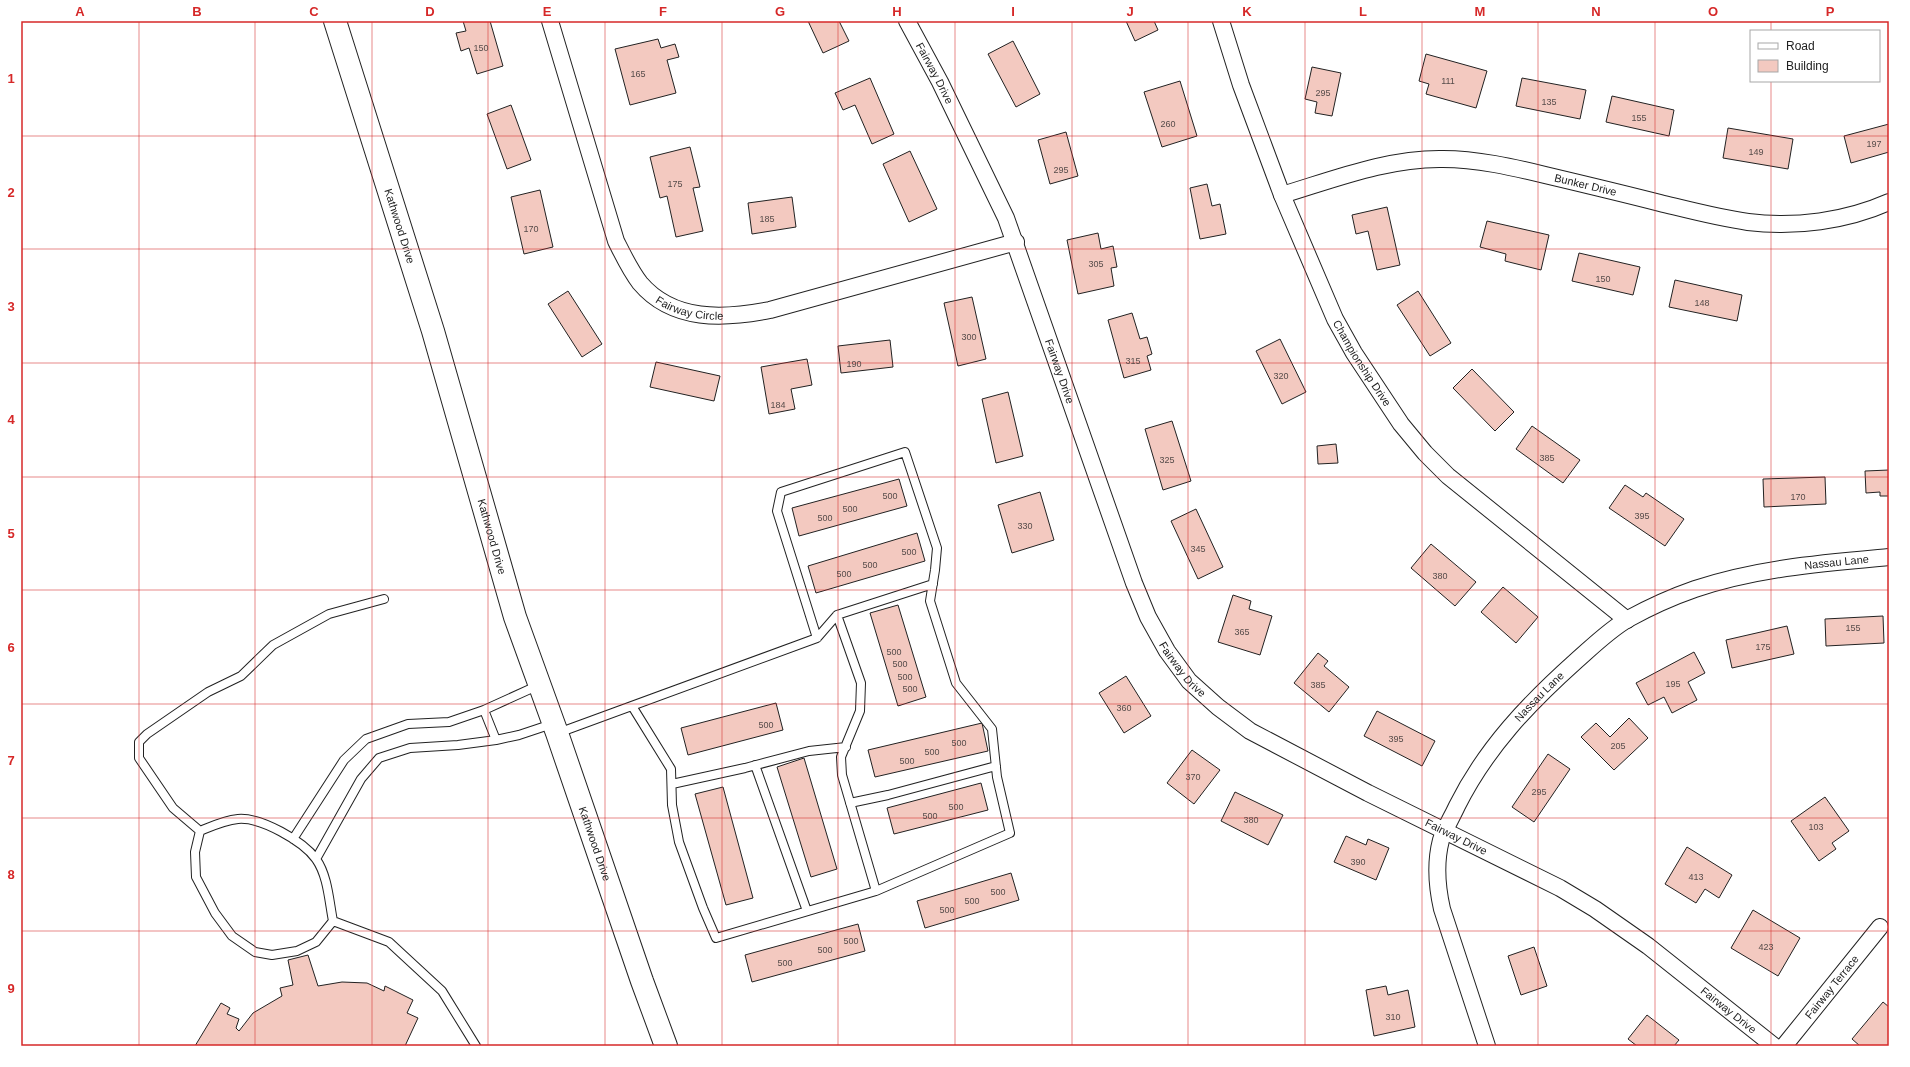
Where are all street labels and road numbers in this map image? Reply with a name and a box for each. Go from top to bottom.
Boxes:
street label: Fairway Drive [914,40,956,106]
street label: Bunker Drive [1553,171,1618,198]
street label: Kathwood Drive [382,187,417,265]
street label: Fairway Circle [654,293,723,322]
street label: Championship Drive [1331,318,1393,408]
street label: Fairway Drive [1043,338,1077,405]
street label: Kathwood Drive [475,498,508,576]
street label: Nassau Lane [1804,553,1869,572]
street label: Fairway Drive [1157,640,1208,699]
street label: Nassau Lane [1512,669,1566,724]
street label: Kathwood Drive [577,805,613,882]
street label: Fairway Drive [1423,816,1489,857]
street label: Fairway Terrace [1803,953,1861,1021]
street label: Fairway Drive [1698,984,1759,1036]

